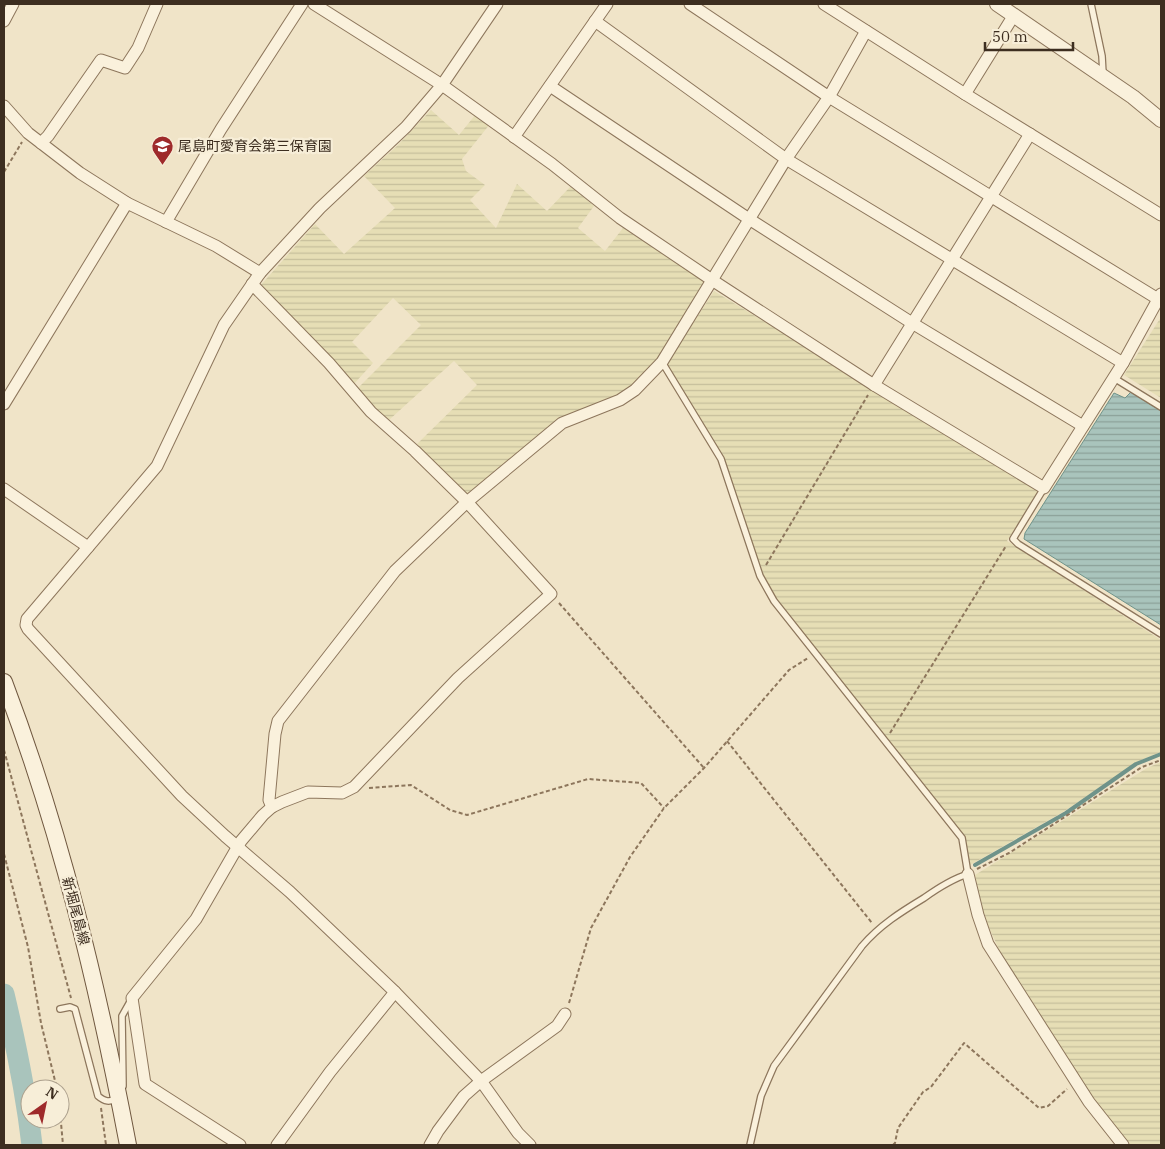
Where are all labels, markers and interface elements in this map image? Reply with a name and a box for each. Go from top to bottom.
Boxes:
scale bar [985,20,1072,52]
text: 50 m [992,27,1028,46]
school or university icon: 尾島町愛育会第三保育園 [150,134,174,165]
place label: 尾島町愛育会第三保育園 [178,137,332,155]
street label: 新堀尾島線 [58,875,94,947]
north arrow [20,1079,70,1129]
text: N [43,1083,62,1104]

